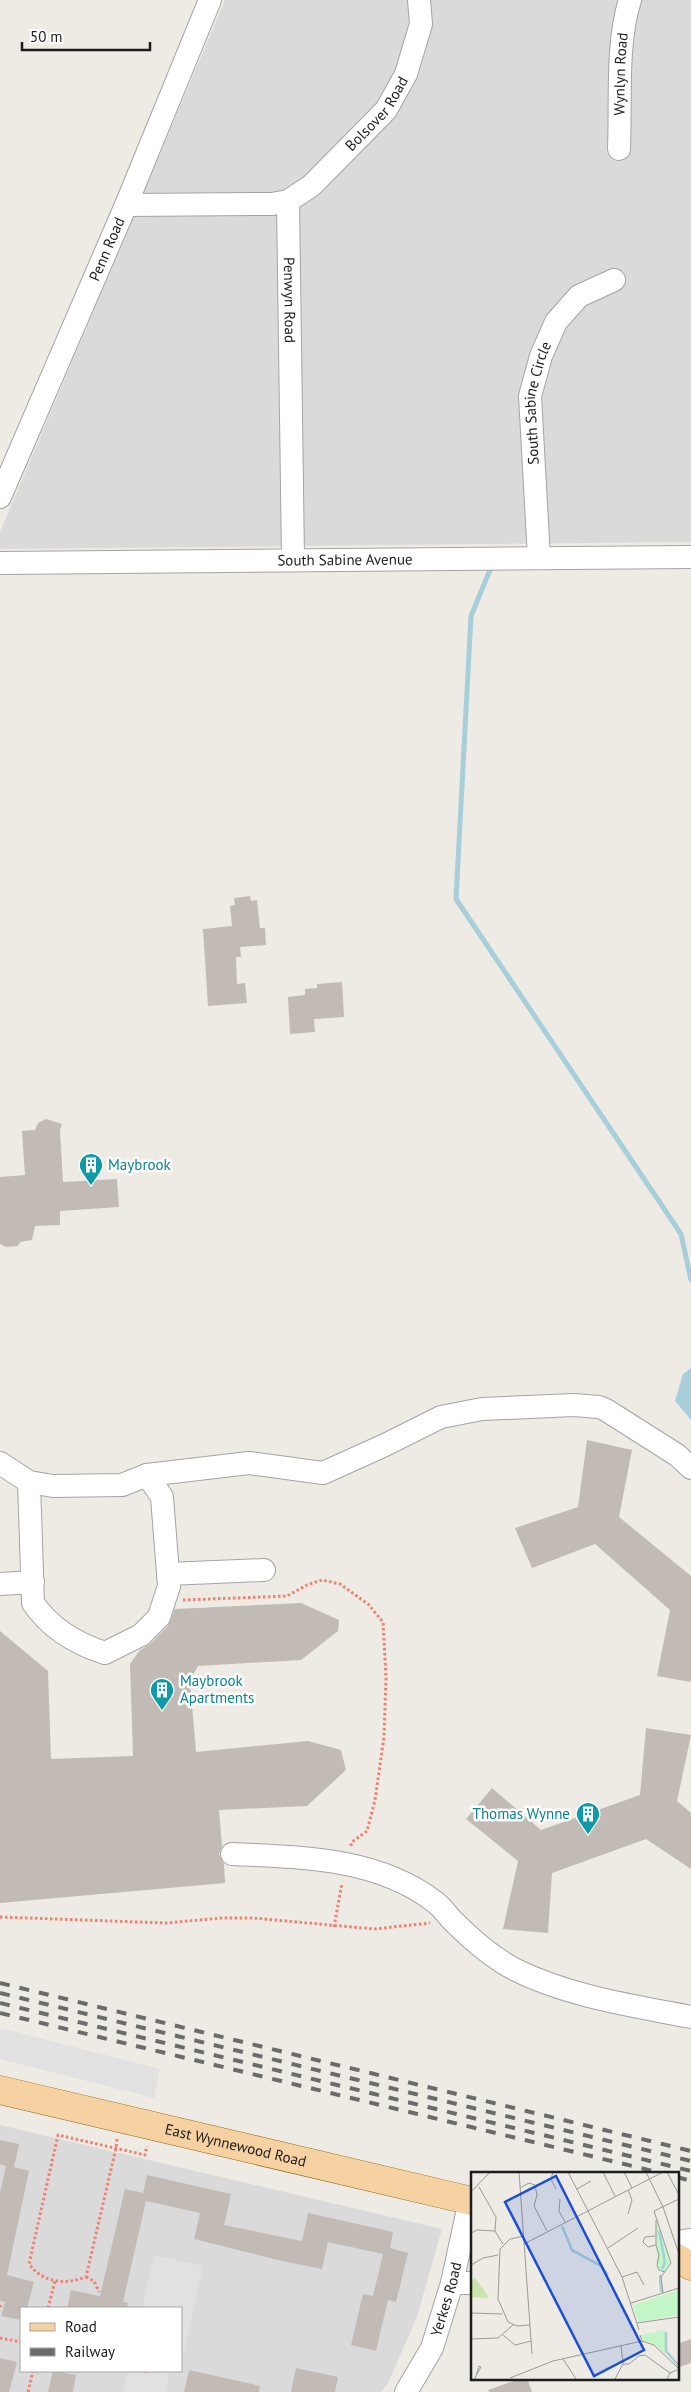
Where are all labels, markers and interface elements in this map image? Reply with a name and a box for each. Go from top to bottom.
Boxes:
scale bar [22,20,150,52]
text: 50 m [30,27,63,46]
street label: Wynlyn Road [610,32,632,115]
street label: Bolsover Road [341,73,412,155]
street label: Penn Road [84,214,129,284]
street label: Penwyn Road [280,257,300,343]
street label: South Sabine Circle [520,338,555,465]
street label: South Sabine Avenue [277,549,413,570]
building icon: Maybrook [78,1152,104,1186]
place label: Maybrook [108,1155,172,1174]
place label: Maybrook Apartments [180,1671,254,1707]
building icon: Maybrook Apartments [149,1677,175,1711]
building icon: Thomas Wynne [575,1801,601,1835]
place label: Thomas Wynne [473,1804,570,1823]
street label: East Wynnewood Road [163,2119,308,2171]
inset map [471,2172,678,2380]
street label: Yerkes Road [426,2260,465,2339]
legend [20,2307,182,2372]
text: Road [65,2317,97,2336]
text: Railway [65,2342,115,2361]

